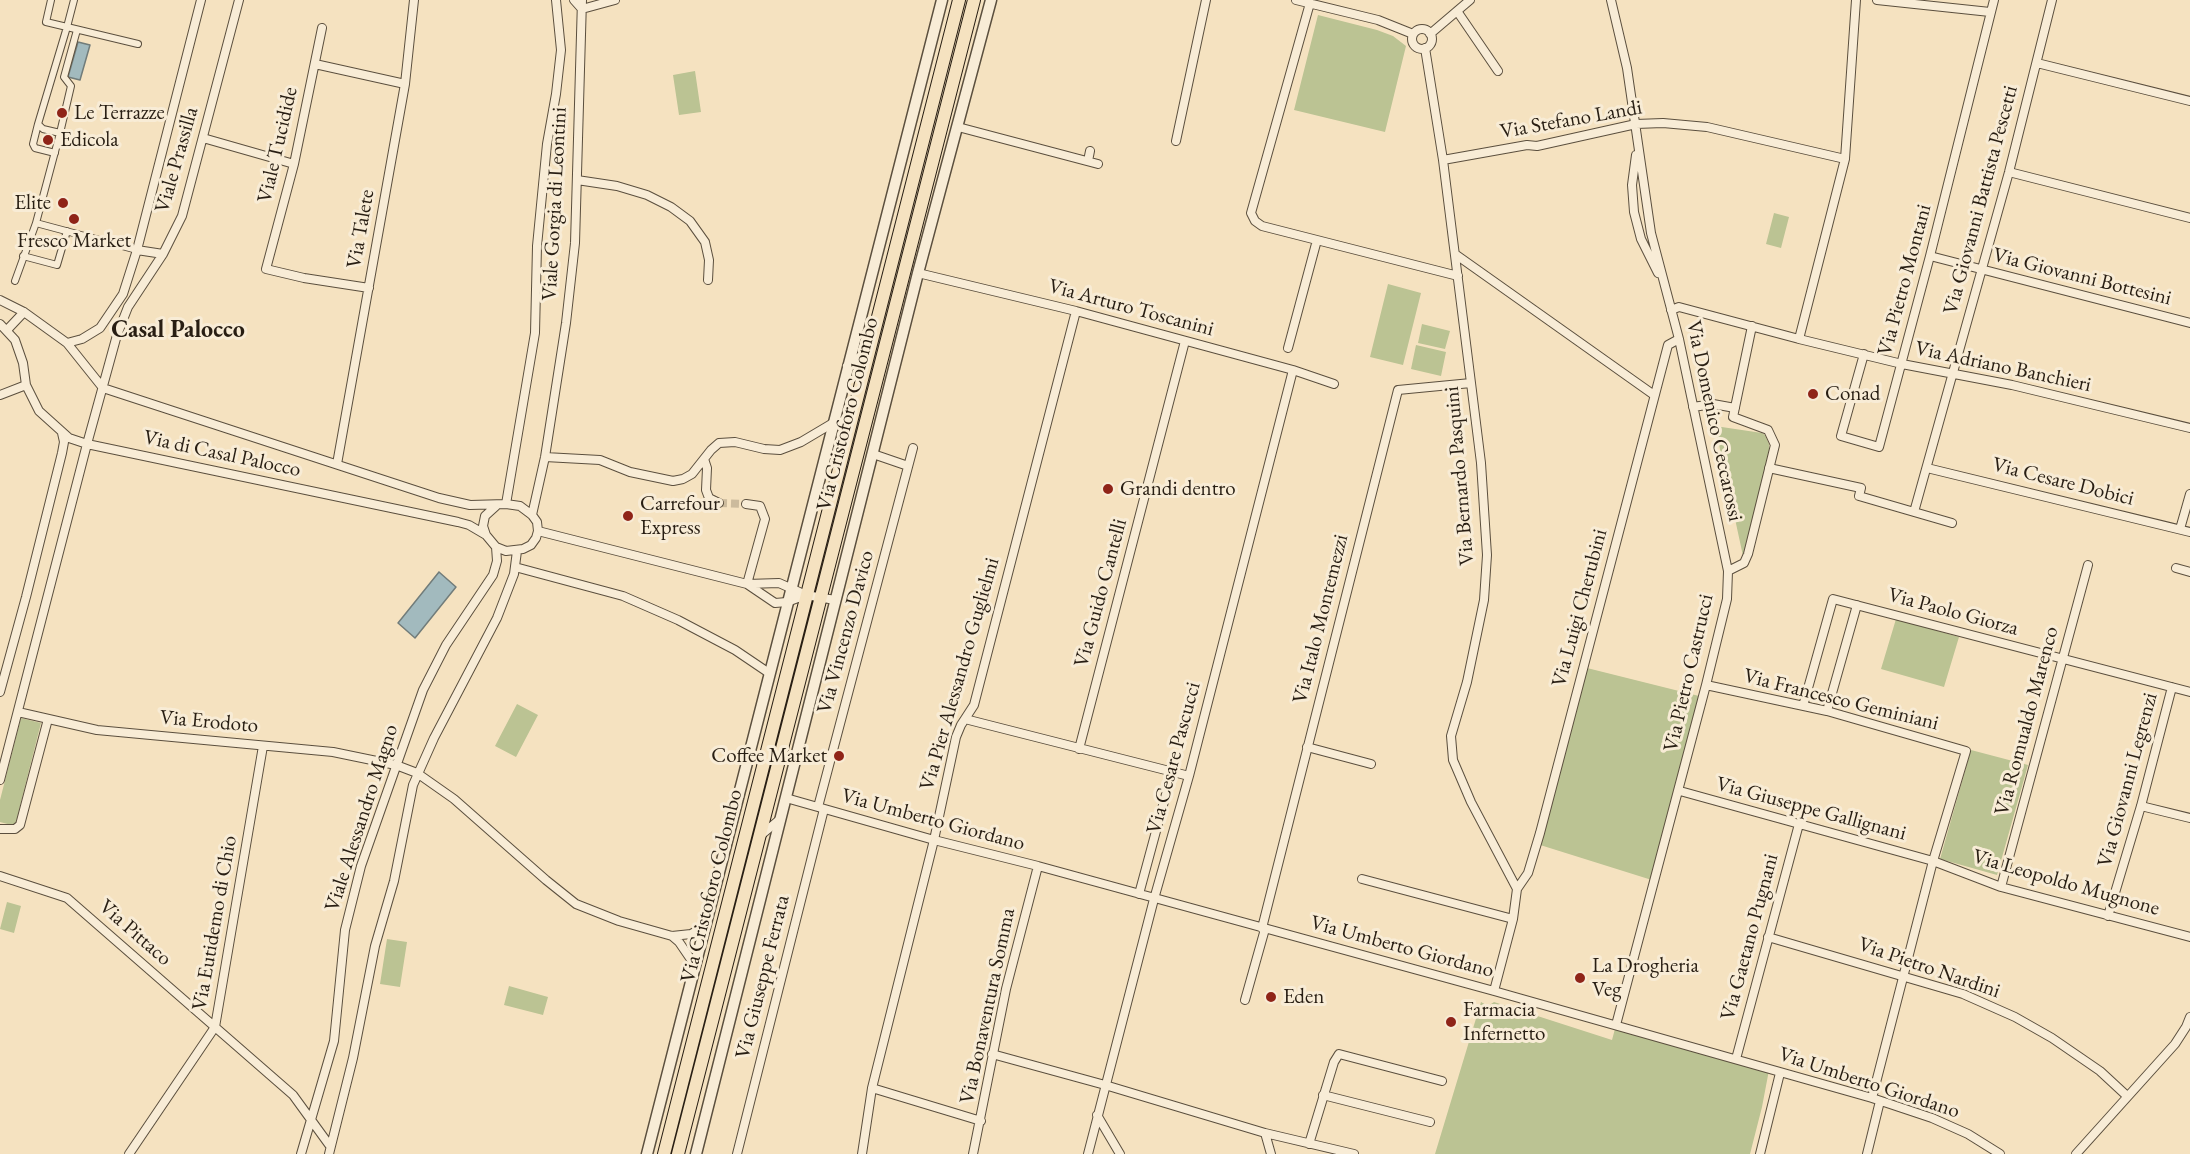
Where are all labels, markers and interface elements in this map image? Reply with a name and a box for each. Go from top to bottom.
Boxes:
street label: Via Giovanni Battista Pescetti [1938,83,2024,317]
street label: Viale Tucidide [252,85,304,205]
street label: Via Stefano Landi [1498,95,1644,145]
place label: Le Terrazze [74,100,165,126]
street label: Viale Prassilla [150,104,204,216]
marker: Le Terrazze [55,106,69,120]
street label: Viale Gorgia di Leontini [537,107,573,301]
place label: Edicola [60,127,119,153]
marker: Edicola [41,133,55,147]
street label: Via Talete [342,188,380,270]
place label: Elite [14,190,51,216]
marker: Elite [56,196,70,210]
street label: Via Pietro Montani [1873,202,1937,358]
marker: Fresco Market [67,212,81,226]
place label: Fresco Market [17,228,131,254]
street label: Via Giovanni Bottesini [1990,243,2174,311]
street label: Via Arturo Toscanini [1045,274,1217,342]
street label: Via Cristoforo Colombo [812,315,884,513]
district label: Casal Palocco [111,316,245,344]
street label: Via Domenico Ceccarossi [1680,318,1748,524]
street label: Via Adriano Banchieri [1913,336,2093,398]
place label: Conad [1825,381,1880,407]
street label: Via Bernardo Pasquini [1440,385,1480,567]
marker: Conad [1806,387,1820,401]
street label: Via di Casal Palocco [141,425,303,483]
street label: Via Cesare Dobici [1990,452,2136,512]
place label: Grandi dentro [1120,476,1236,502]
marker: Grandi dentro [1101,482,1115,496]
place label: Carrefour Express [640,491,720,541]
marker: Carrefour Express [621,509,635,523]
street label: Via Guido Cantelli [1069,516,1133,670]
street label: Via Luigi Cherubini [1547,526,1613,690]
street label: Via Italo Montemezzi [1288,532,1354,706]
street label: Via Vincenzo Davico [812,548,880,716]
street label: Via Pier Alessandro Guglielmi [915,555,1005,793]
street label: Via Paolo Giorza [1885,582,2021,642]
street label: Via Pietro Castrucci [1659,592,1719,754]
street label: Via Romualdo Marenco [1990,624,2064,818]
street label: Via Francesco Geminiani [1741,664,1941,736]
street label: Via Cesare Pascucci [1142,679,1206,837]
street label: Via Giovanni Legrenzi [2093,690,2163,870]
street label: Via Erodoto [159,705,259,739]
street label: Viale Alessandro Magno [320,721,404,915]
place label: Coffee Market [711,743,827,769]
marker: Coffee Market [832,749,846,763]
street label: Via Giuseppe Gallignani [1713,771,1909,847]
street label: Via Umberto Giordano [839,783,1027,857]
street label: Via Cristoforo Colombo [676,787,748,985]
street label: Via Eutidemo di Chio [187,834,243,1012]
street label: Via Leopoldo Mugnone [1970,844,2162,922]
street label: Via Gaetano Pugnani [1716,851,1784,1023]
street label: Via Giuseppe Ferrata [730,893,796,1061]
street label: Via Pittaco [93,895,177,971]
street label: Via Bonaventura Somma [955,906,1021,1106]
street label: Via Umberto Giordano [1308,910,1496,984]
street label: Via Pietro Nardini [1855,932,2003,1004]
place label: La Drogheria Veg [1592,953,1699,1003]
marker: La Drogheria Veg [1573,971,1587,985]
place label: Eden [1283,984,1324,1010]
marker: Eden [1264,990,1278,1004]
place label: Farmacia Infernetto [1463,997,1545,1047]
marker: Farmacia Infernetto [1444,1015,1458,1029]
street label: Via Umberto Giordano [1775,1042,1963,1124]

